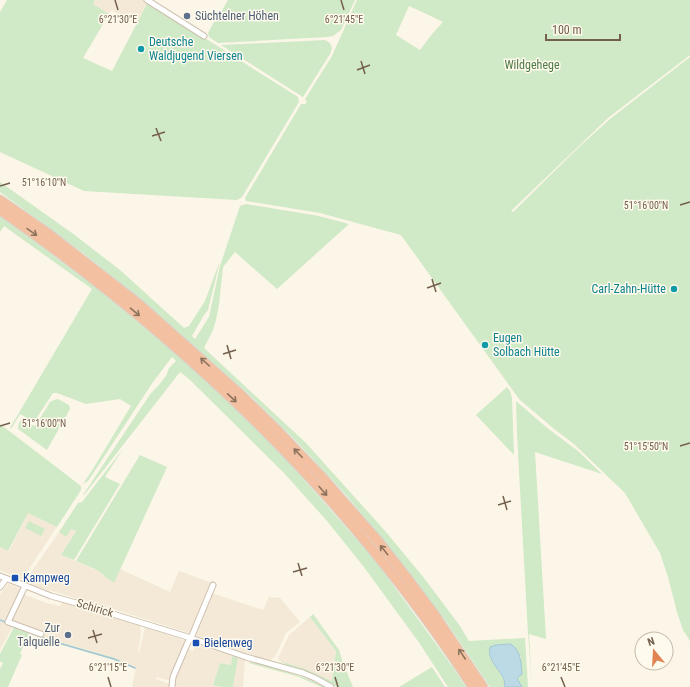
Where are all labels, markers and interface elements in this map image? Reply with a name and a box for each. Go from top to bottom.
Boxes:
place label: Süchtelner Höhen [195,9,279,23]
marker: Süchtelner Höhen [182,11,192,21]
text: 6°21'30"E [99,14,137,25]
text: 6°21'45"E [325,14,363,25]
scale bar [546,16,620,42]
text: 100 m [552,23,582,37]
place label: Deutsche Waldjugend Viersen [149,35,243,63]
marker: Deutsche Waldjugend Viersen [136,44,146,54]
park label: Wildgehege [504,58,560,72]
text: 51°16'10"N [22,177,66,188]
text: 51°16'00"N [624,200,668,211]
one-way arrow [26,228,37,236]
place label: Carl-Zahn-Hütte [591,282,666,296]
marker: Carl-Zahn-Hütte [669,284,679,294]
one-way arrow [129,307,140,316]
place label: Eugen Solbach Hütte [493,331,560,359]
marker: Eugen Solbach Hütte [480,340,490,350]
one-way arrow [200,358,210,367]
one-way arrow [227,393,237,403]
text: 51°16'00"N [22,418,66,429]
text: 51°15'50"N [624,441,668,452]
one-way arrow [293,448,303,458]
one-way arrow [318,486,327,496]
one-way arrow [380,545,389,555]
place label: Kampweg [23,571,70,585]
marker: Kampweg [10,573,20,583]
street label: Schirick [75,596,116,620]
place label: Zur Talquelle [17,621,60,649]
marker: Zur Talquelle [63,630,73,640]
north arrow [634,631,674,671]
text: N [646,635,657,649]
place label: Bielenweg [204,636,253,650]
marker: Bielenweg [191,638,201,648]
one-way arrow [458,649,466,660]
text: 6°21'15"E [89,662,127,673]
text: 6°21'30"E [316,662,354,673]
text: 6°21'45"E [542,662,580,673]

